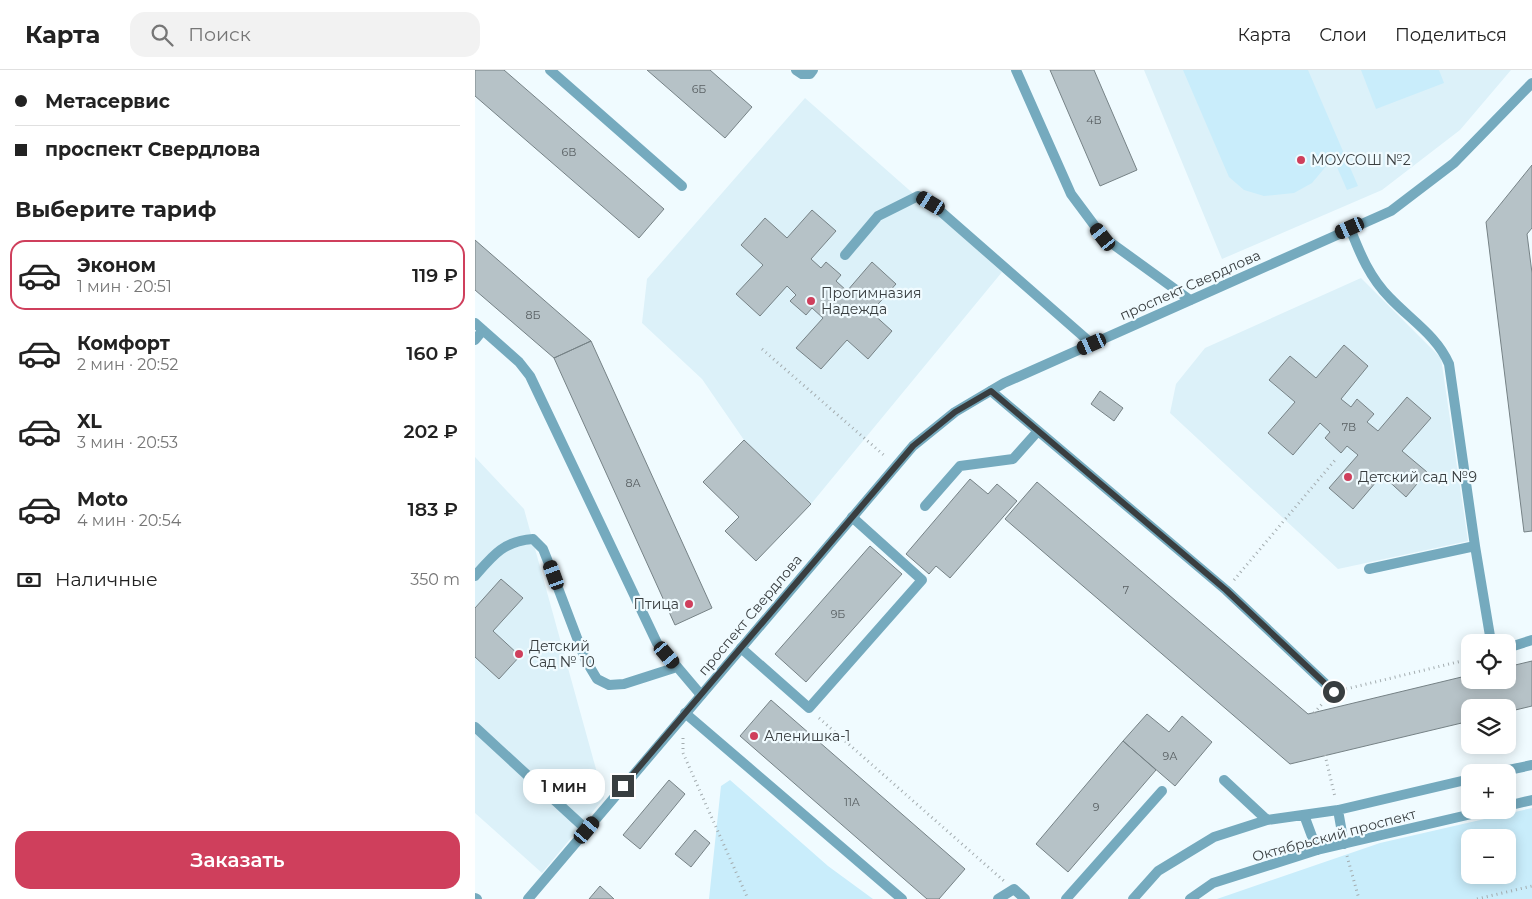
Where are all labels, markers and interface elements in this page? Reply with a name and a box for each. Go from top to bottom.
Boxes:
search box [130,12,480,57]
text: Карта [25,20,100,49]
icon: search [148,21,176,49]
text: Поиск [188,23,251,46]
text: Карта [1237,24,1291,46]
text: Слои [1319,24,1367,46]
text: Поделиться [1395,24,1507,46]
house number: 6Б [692,82,706,96]
text: Метасервис [45,90,170,113]
house number: 4В [1086,113,1102,127]
text: проспект Свердлова [45,138,260,161]
house number: 6В [562,145,576,159]
place label: МОУСОШ №2 [1311,151,1411,169]
marker: МОУСОШ №2 [1295,154,1307,166]
car [914,189,947,217]
text: Выберите тариф [15,196,216,223]
car [1333,215,1366,241]
car [1087,221,1118,253]
street label: проспект Свердлова [1117,246,1263,324]
icon: car [17,253,62,298]
text: Эконом [77,254,156,277]
text: 119 ₽ [412,264,458,287]
text: 1 мин · 20:51 [77,277,172,296]
place label: Прогимназия Надежда [821,284,922,318]
marker: Прогимназия Надежда [805,295,817,307]
house number: 8Б [525,308,541,322]
icon: car [17,331,62,376]
car [1075,331,1108,357]
text: Комфорт [77,332,170,355]
text: 160 ₽ [406,342,458,365]
text: 2 мин · 20:52 [77,355,178,374]
icon: car [17,409,62,454]
text: XL [77,410,102,433]
text: 202 ₽ [403,420,458,443]
house number: 7В [1342,420,1356,434]
text: 3 мин · 20:53 [77,433,178,452]
place label: Детский сад №9 [1358,468,1477,486]
marker: Детский сад №9 [1342,471,1354,483]
house number: 8А [625,476,641,490]
icon: car [17,487,62,532]
text: Moto [77,488,128,511]
text: 183 ₽ [408,498,458,521]
text: 4 мин · 20:54 [77,511,181,530]
street label: проспект Свердлова [694,551,806,679]
car [541,558,566,592]
icon: cash [15,566,43,594]
text: Наличные [55,568,158,591]
text: 350 m [410,570,460,589]
house number: 7 [1123,583,1129,597]
place label: Птица [633,595,679,613]
marker: Птица [683,598,695,610]
house number: 9Б [831,607,845,621]
map controls [1461,634,1516,884]
button: locate [1461,634,1516,689]
place label: Детский Сад № 10 [529,637,595,671]
car [651,639,682,671]
marker: Детский Сад № 10 [513,648,525,660]
route start [1323,681,1345,703]
button: layers [1461,699,1516,754]
place label: Аленишка-1 [764,727,850,745]
marker: Аленишка-1 [748,730,760,742]
house number: 9А [1163,749,1178,763]
button: + [1461,764,1516,819]
callout: 1 мин [523,768,605,804]
route end [612,775,634,797]
text: 1 мин [541,777,587,796]
house number: 11А [844,795,861,809]
house number: 9 [1093,800,1100,814]
street label: Октябрьский проспект [1250,804,1418,866]
car [571,814,602,846]
button: − [1461,829,1516,884]
button: Заказать [15,831,460,889]

